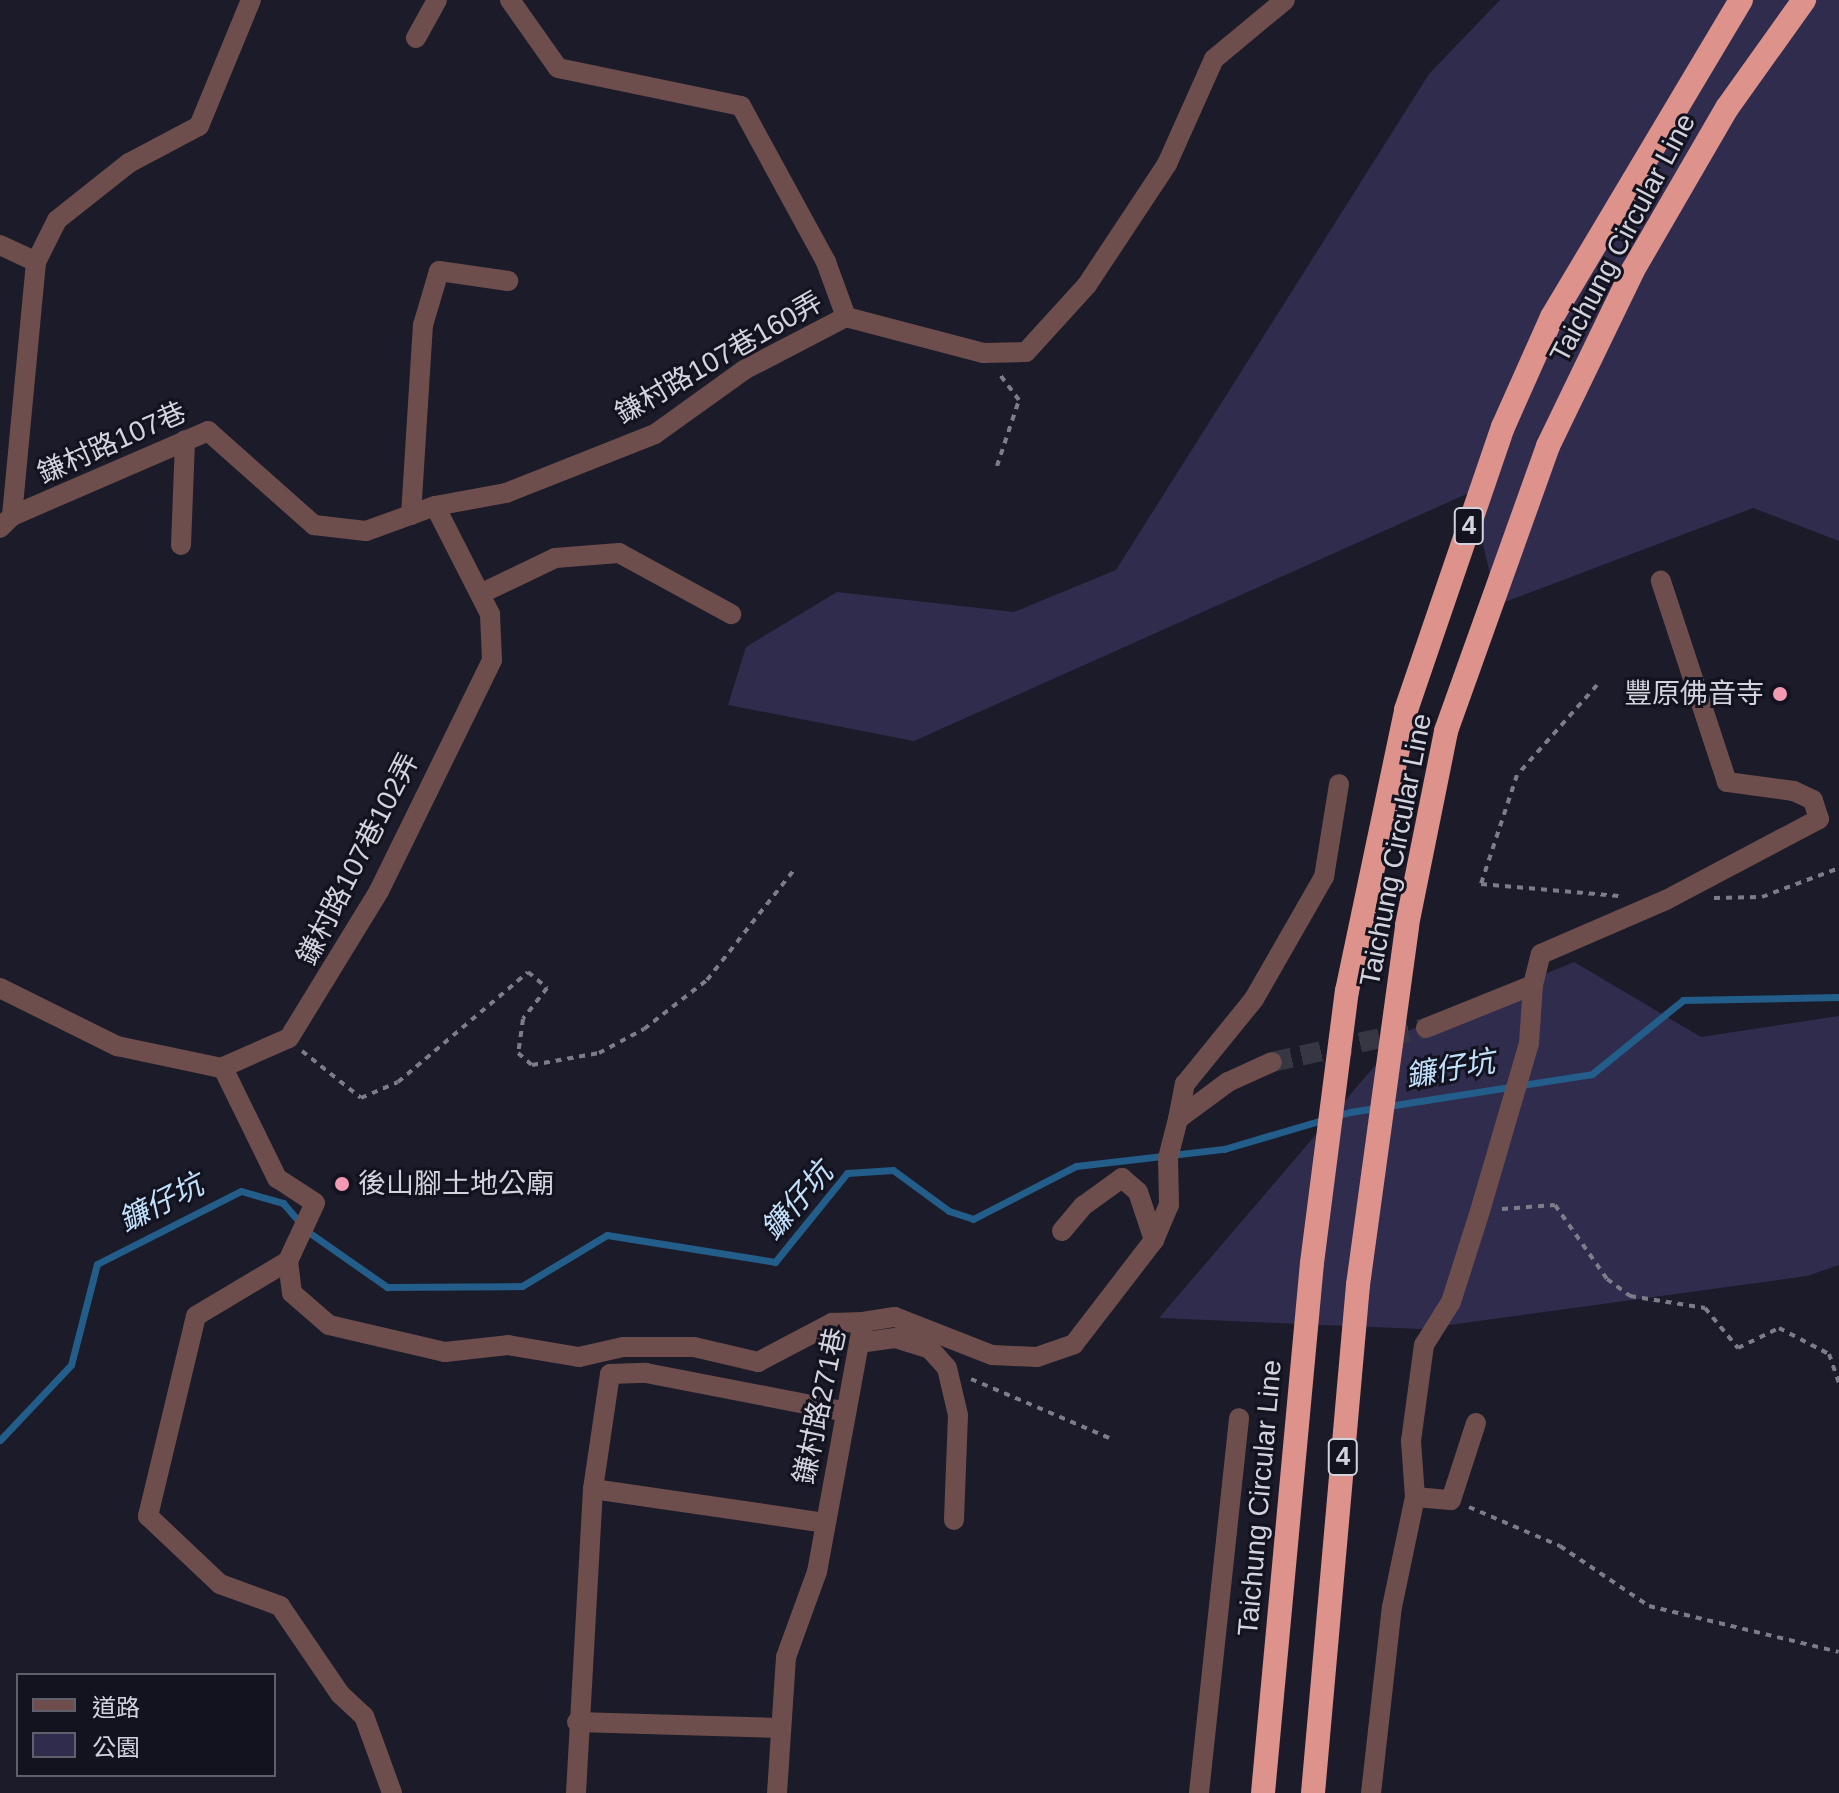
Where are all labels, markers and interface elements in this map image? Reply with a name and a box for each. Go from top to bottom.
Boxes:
street label: Taichung Circular Line [1543,108,1703,368]
street label: 鎌村路107巷160弄 [610,285,828,431]
street label: 鎌村路107巷 [33,395,191,491]
road number: 4 [1453,504,1485,548]
place label: 豐原佛音寺 [1624,677,1764,711]
marker: 豐原佛音寺 [1771,685,1789,703]
street label: Taichung Circular Line [1353,711,1439,989]
street label: 鎌村路107巷102弄 [290,747,426,971]
water label: 鐮仔坑 [1403,1043,1497,1095]
water label: 鐮仔坑 [754,1155,840,1247]
water label: 鐮仔坑 [113,1167,209,1239]
place label: 後山腳土地公廟 [358,1167,554,1201]
marker: 後山腳土地公廟 [333,1175,351,1193]
street label: 鎌村路271巷 [787,1325,853,1487]
street label: Taichung Circular Line [1231,1359,1289,1637]
road number: 4 [1327,1435,1359,1479]
legend [16,1673,276,1777]
text: 道路 [92,1694,140,1721]
text: 公園 [92,1734,140,1761]

